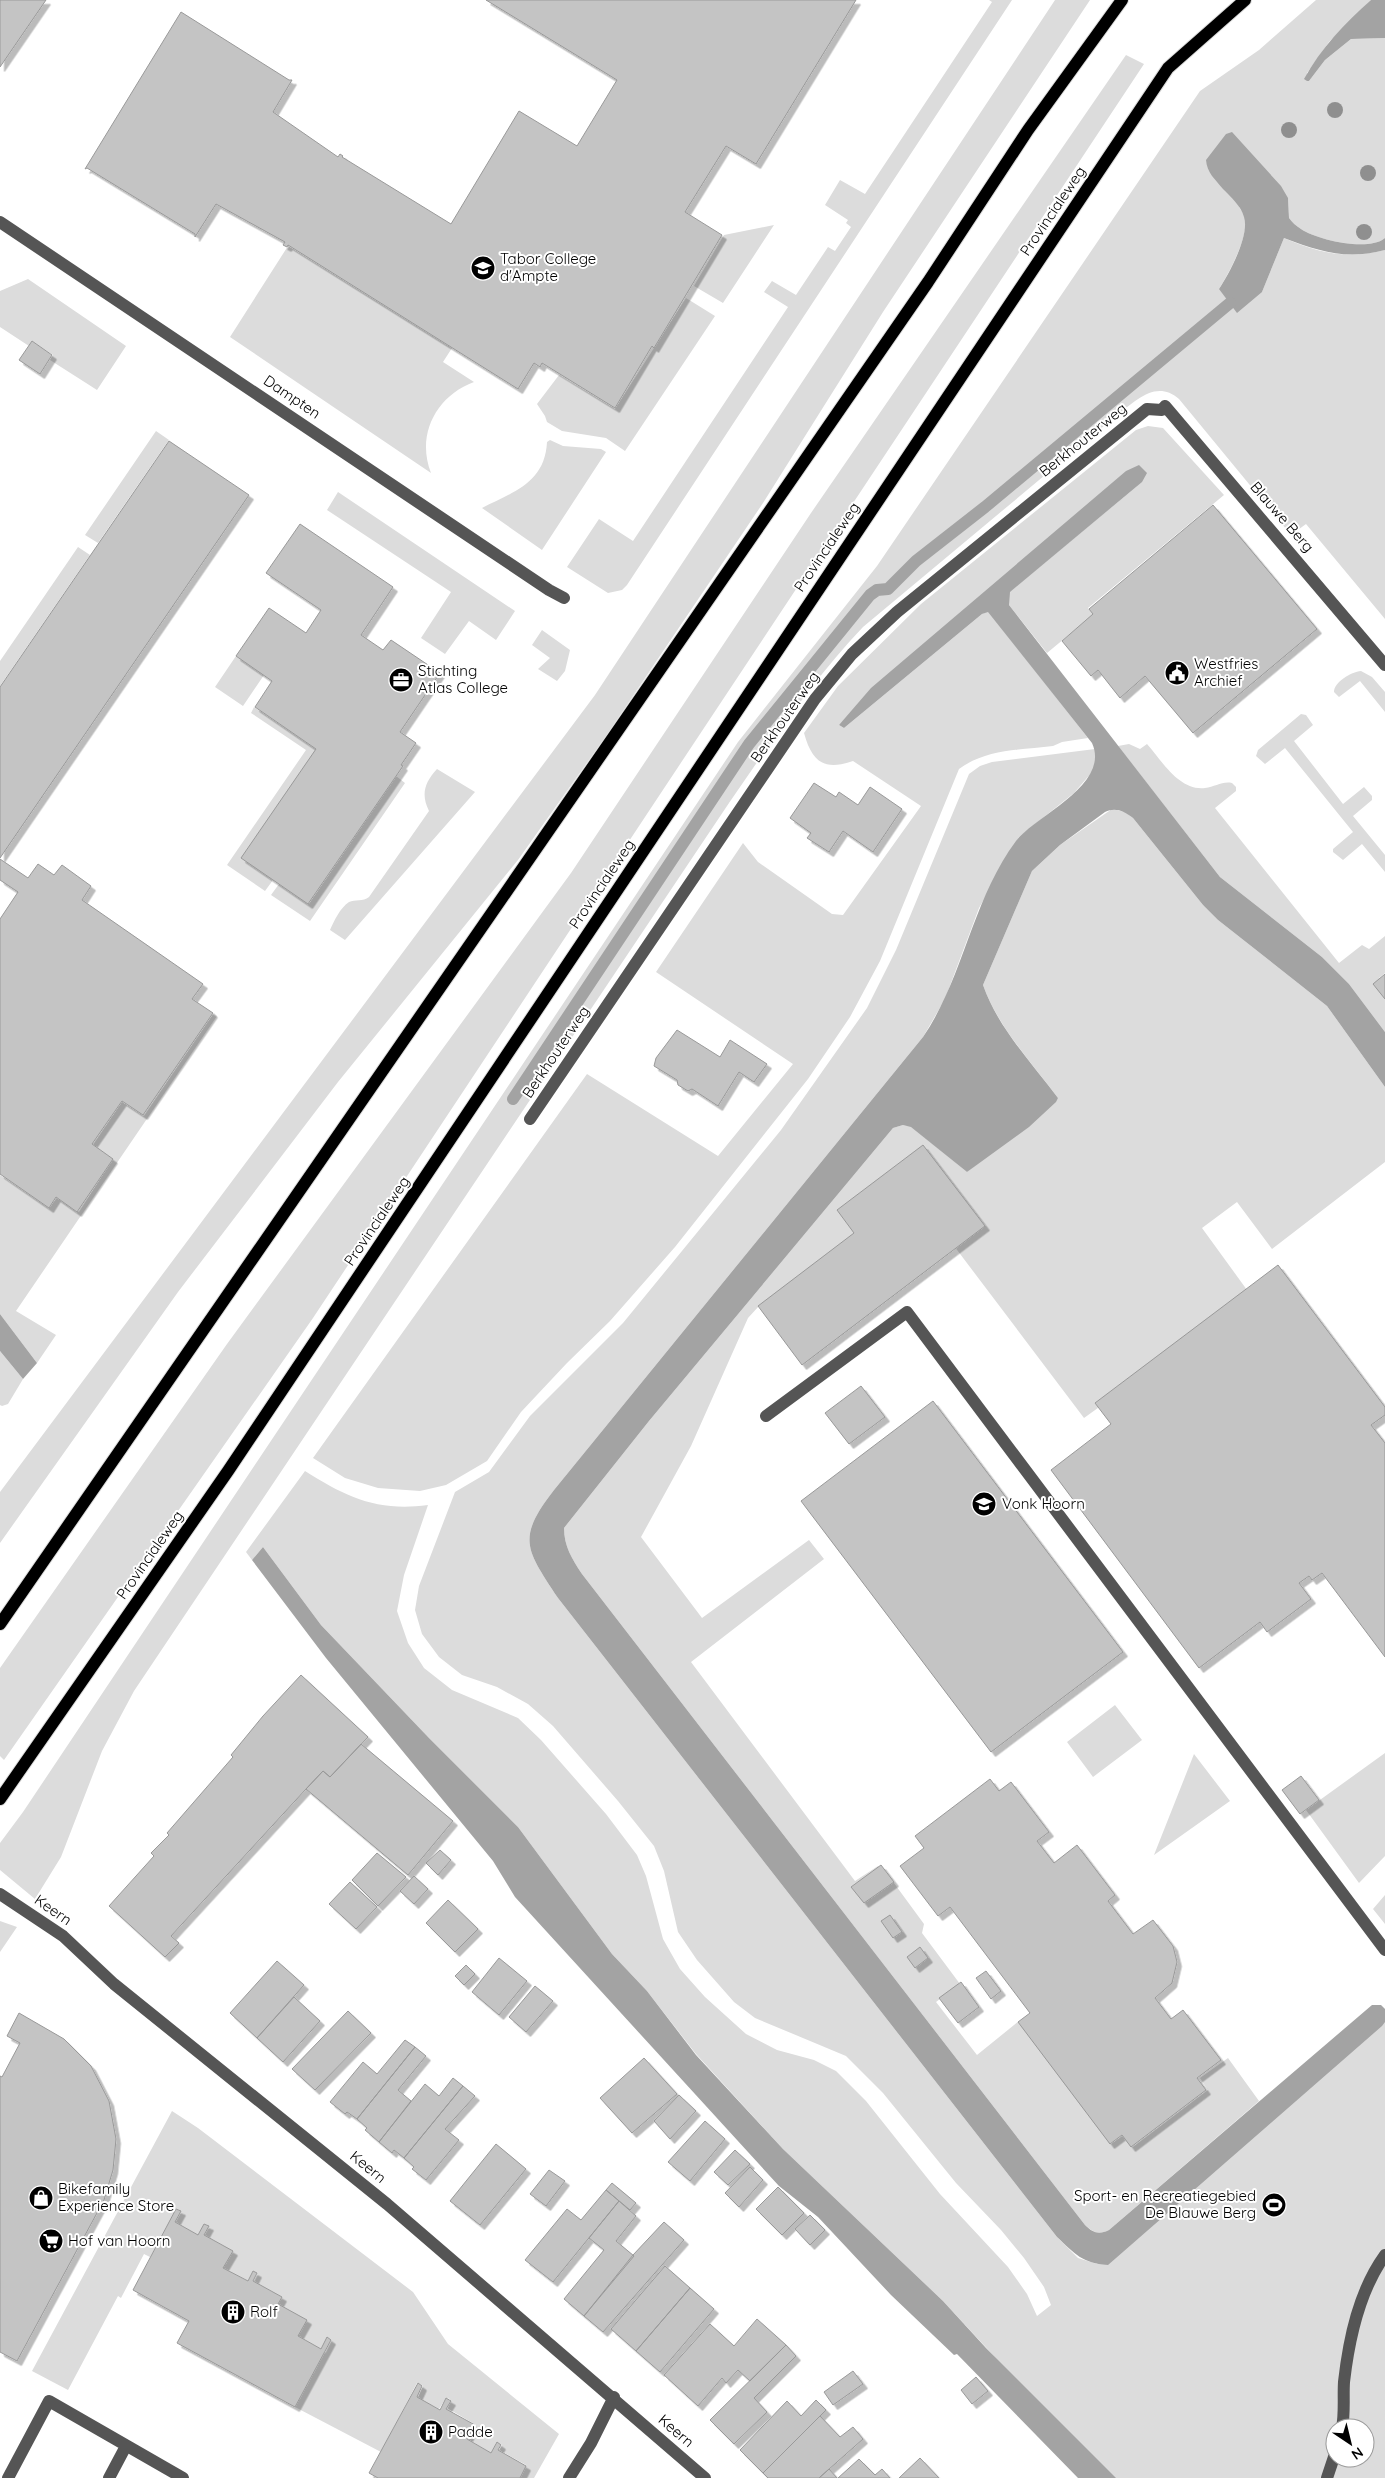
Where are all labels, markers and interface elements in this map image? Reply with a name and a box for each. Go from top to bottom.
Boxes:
street label: Provincialeweg [1016,162,1090,259]
place label: Tabor College d'Ampte [500,249,596,285]
school or university icon: Tabor College d'Ampte [470,255,496,281]
street label: Dampten [260,371,324,423]
street label: Berkhouterweg [1035,399,1130,481]
street label: Blauwe Berg [1246,477,1318,556]
street label: Provincialeweg [790,498,864,595]
place label: Westfries Archief [1194,654,1258,690]
public building icon: Westfries Archief [1164,660,1190,686]
place label: Stichting Atlas College [418,661,508,697]
office icon: Stichting Atlas College [388,667,414,693]
street label: Berkhouterweg [746,667,823,766]
street label: Provincialeweg [565,835,639,932]
street label: Berkhouterweg [518,1002,593,1101]
street label: Provincialeweg [340,1172,414,1269]
school or university icon: Vonk Hoorn [971,1491,997,1517]
place label: Vonk Hoorn [1002,1494,1085,1513]
street label: Provincialeweg [112,1507,187,1603]
street label: Keern [31,1890,76,1929]
street label: Keern [346,2146,390,2187]
place label: Bikefamily Experience Store [58,2179,174,2215]
shop icon: Bikefamily Experience Store [28,2185,54,2211]
place label: Sport- en Recreatiegebied De Blauwe Berg [1074,2186,1256,2222]
sports icon: Sport- en Recreatiegebied De Blauwe Berg [1261,2192,1287,2218]
supermarket icon: Hof van Hoorn [38,2228,64,2254]
place label: Hof van Hoorn [68,2231,170,2250]
building icon: Rolf [220,2299,246,2325]
place label: Rolf [250,2302,278,2321]
street label: Keern [655,2410,698,2451]
north arrow [1325,2418,1375,2468]
building icon: Padde [418,2419,444,2445]
place label: Padde [448,2422,493,2441]
text: N [1348,2443,1367,2464]

